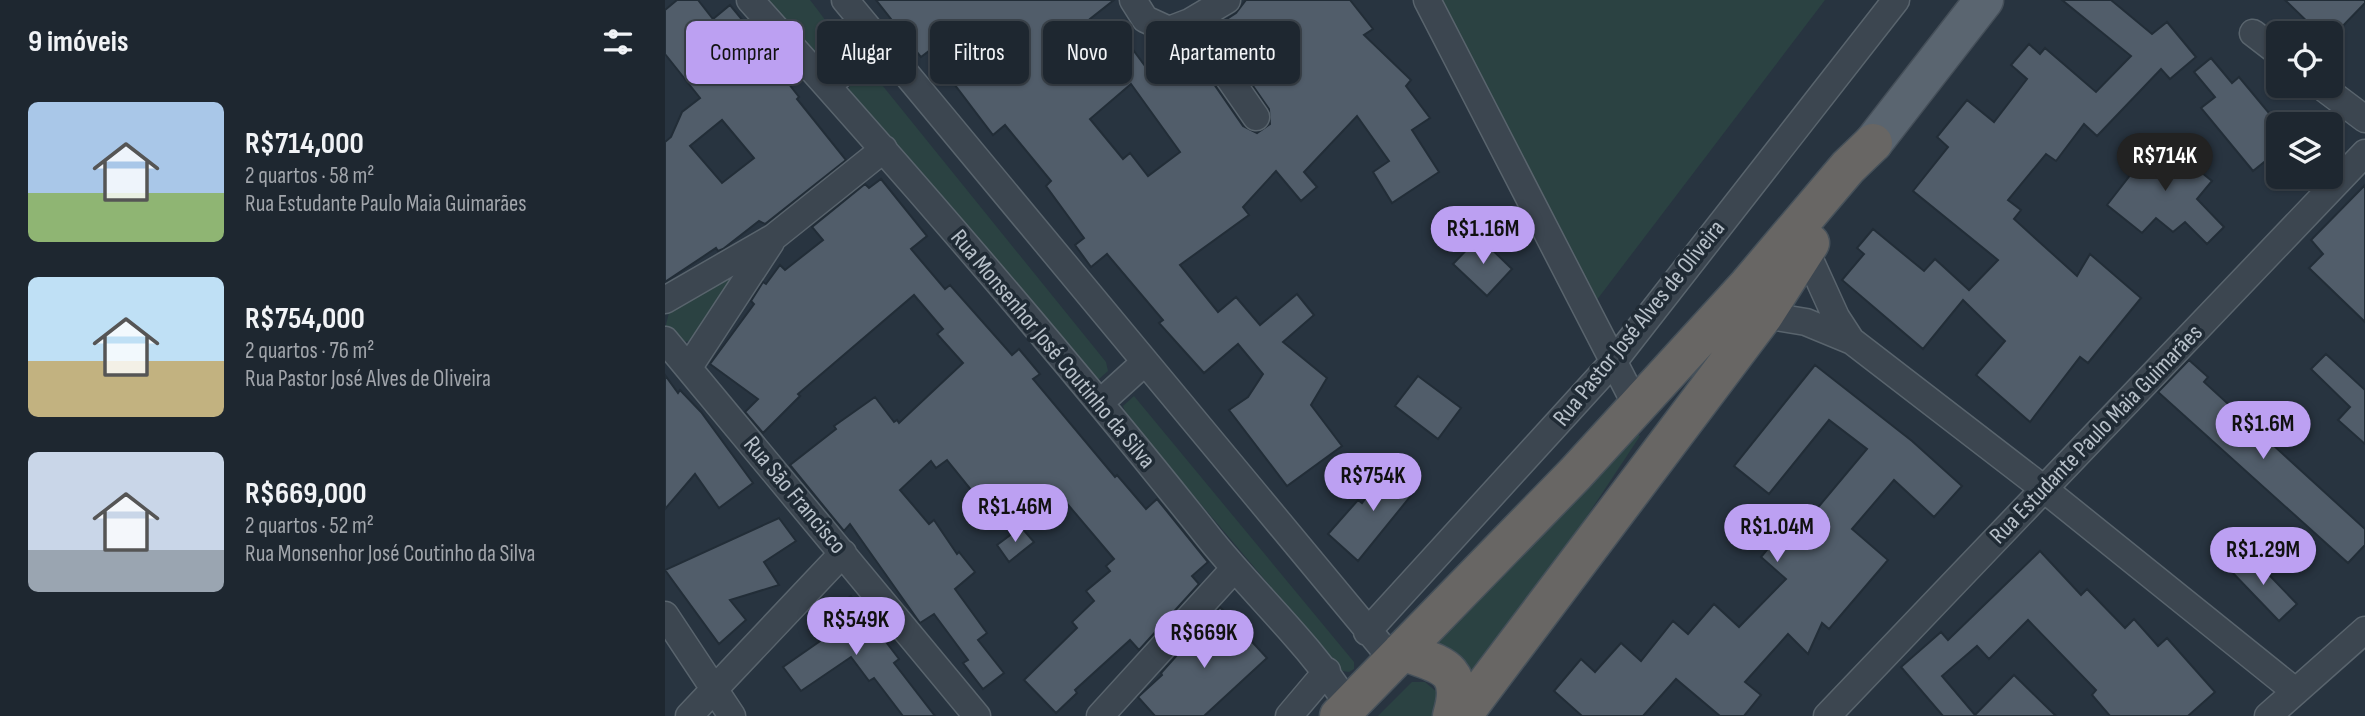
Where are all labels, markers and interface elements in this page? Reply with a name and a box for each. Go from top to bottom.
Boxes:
chip: Comprar [686,21,803,84]
chip: Alugar [817,21,916,84]
chip: Filtros [930,21,1029,84]
chip: Novo [1043,21,1132,84]
chip: Apartamento [1146,21,1300,84]
map controls [2266,21,2343,189]
button: locate [2266,21,2343,98]
icon: filters [599,23,637,61]
text: 9 imóveis [28,24,128,60]
button: layers [2266,112,2343,189]
text: R$714,000 [245,126,364,162]
icon: home [84,130,168,214]
pin: R$714K [2108,134,2222,193]
text: R$714K [2133,142,2197,170]
text: 2 quartos · 58 m² [245,162,374,190]
text: Rua Estudante Paulo Maia Guimarães [245,190,527,218]
pin: R$1.16M [1418,206,1548,266]
street label: Rua Pastor José Alves de Oliveira [1547,214,1731,432]
text: R$1.16M [1447,215,1519,243]
street label: Rua Monsenhor José Coutinho da Silva [944,224,1162,474]
text: R$754,000 [245,301,365,337]
icon: home [84,305,168,389]
street label: Rua Estudante Paulo Maia Guimarães [1984,318,2208,550]
text: 2 quartos · 76 m² [245,337,374,365]
text: Rua Pastor José Alves de Oliveira [245,365,491,393]
pin: R$1.6M [2206,402,2320,461]
text: R$1.6M [2232,410,2294,438]
street label: Rua São Francisco [737,430,853,560]
pin: R$754K [1316,454,1430,513]
text: R$754K [1340,462,1406,490]
text: R$669,000 [245,476,367,512]
icon: home [84,480,168,564]
pin: R$1.46M [950,484,1080,544]
text: R$1.46M [978,493,1052,521]
pin: R$1.04M [1712,504,1842,564]
text: 2 quartos · 52 m² [245,512,374,540]
text: R$1.04M [1740,513,1814,541]
pin: R$1.29M [2198,528,2328,587]
text: R$1.29M [2226,536,2300,564]
text: Rua Monsenhor José Coutinho da Silva [245,540,535,568]
pin: R$549K [799,598,913,657]
text: R$549K [823,606,889,634]
pin: R$669K [1147,610,1261,670]
text: R$669K [1171,619,1237,647]

